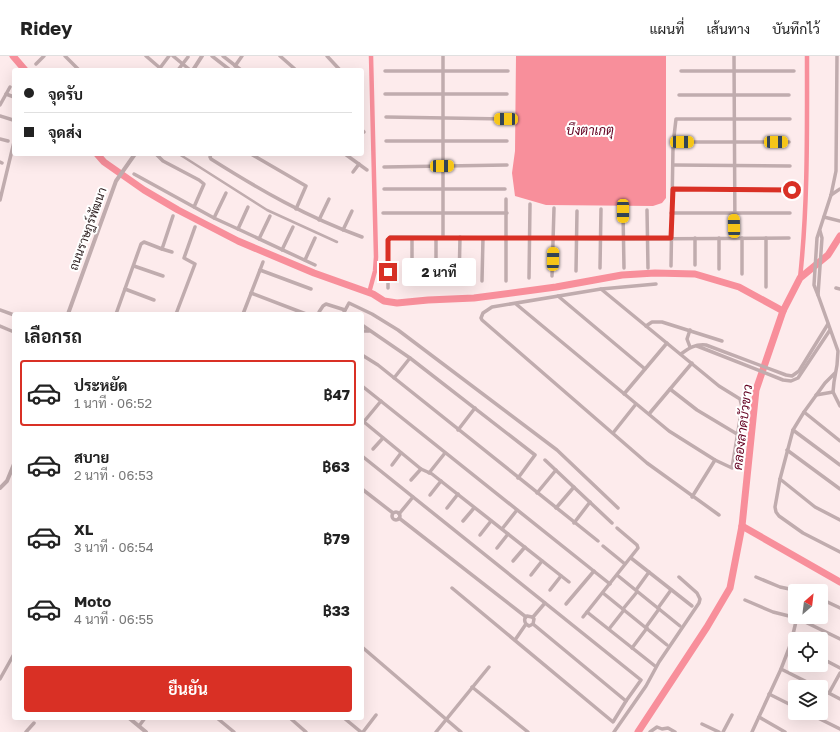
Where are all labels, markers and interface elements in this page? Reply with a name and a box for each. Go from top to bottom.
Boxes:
text: Ridey [20,16,72,39]
text: แผนที่ [649,20,684,37]
text: เส้นทาง [706,20,750,37]
text: บันทึกไว้ [772,20,820,37]
text: จุดรับ [48,85,83,103]
car [494,113,518,125]
water label: บึงตาเกตุ [566,122,614,140]
text: จุดส่ง [48,123,82,141]
car [670,136,694,148]
car [764,136,788,148]
car [430,160,454,172]
route start [783,181,801,199]
street label: ถนนราษฏร์พัฒนา [66,185,110,273]
car [617,199,629,223]
car [728,214,740,238]
car [547,247,559,271]
callout: 2 นาที [402,258,476,286]
route end [379,263,397,281]
text: 2 นาที [421,264,457,280]
text: เลือกรถ [24,325,82,347]
icon: car [26,375,62,411]
text: ประหยัด [74,376,127,394]
water label: คลองลาดบัวขาว [729,383,755,471]
text: ฿47 [323,385,350,403]
text: 1 นาที · 06:52 [74,395,152,411]
icon: car [26,447,62,483]
text: สบาย [74,448,109,466]
text: ฿63 [322,457,350,475]
text: 2 นาที · 06:53 [74,467,153,483]
icon: car [26,519,62,555]
text: XL [74,520,93,538]
text: ฿79 [323,529,350,547]
text: 3 นาที · 06:54 [74,539,154,555]
north arrow [788,584,828,624]
map controls [788,584,828,720]
icon: car [26,591,62,627]
text: Moto [74,592,111,610]
text: ฿33 [323,601,350,619]
text: 4 นาที · 06:55 [74,611,154,627]
button: locate [788,632,828,672]
button: ยืนยัน [24,666,352,712]
button: layers [788,680,828,720]

